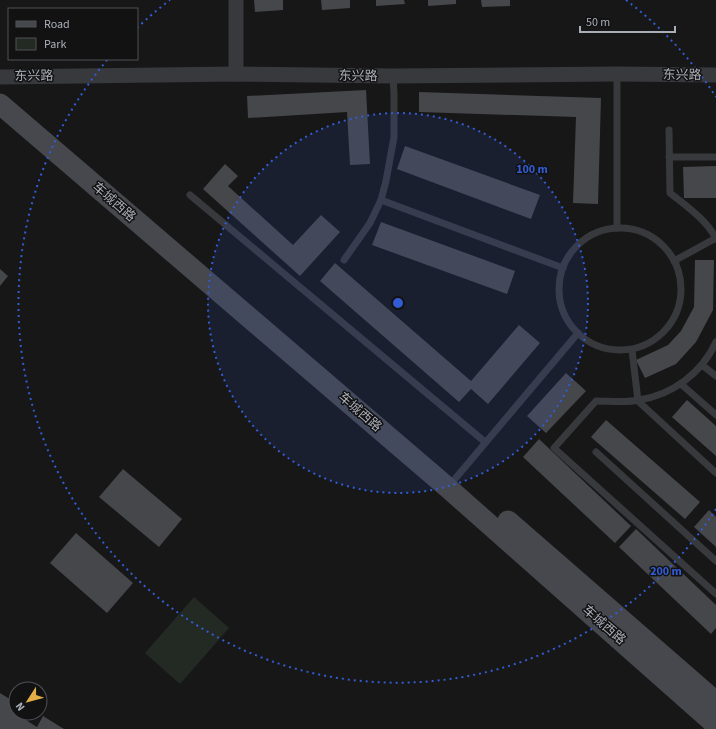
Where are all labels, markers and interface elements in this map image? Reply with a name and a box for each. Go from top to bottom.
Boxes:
legend [8,8,138,60]
scale bar [580,8,675,34]
text: 50 m [586,14,610,31]
text: Road [44,16,70,33]
text: Park [44,36,66,53]
street label: 东兴路 [662,66,702,84]
street label: 东兴路 [14,67,54,85]
street label: 东兴路 [338,67,378,85]
text: 100 m [516,161,548,178]
street label: 车城西路 [88,178,140,226]
centre of rings [391,296,405,310]
street label: 车城西路 [334,388,386,436]
text: 200 m [650,563,682,580]
street label: 车城西路 [578,601,630,649]
north arrow [8,681,48,721]
text: N [12,699,29,714]

